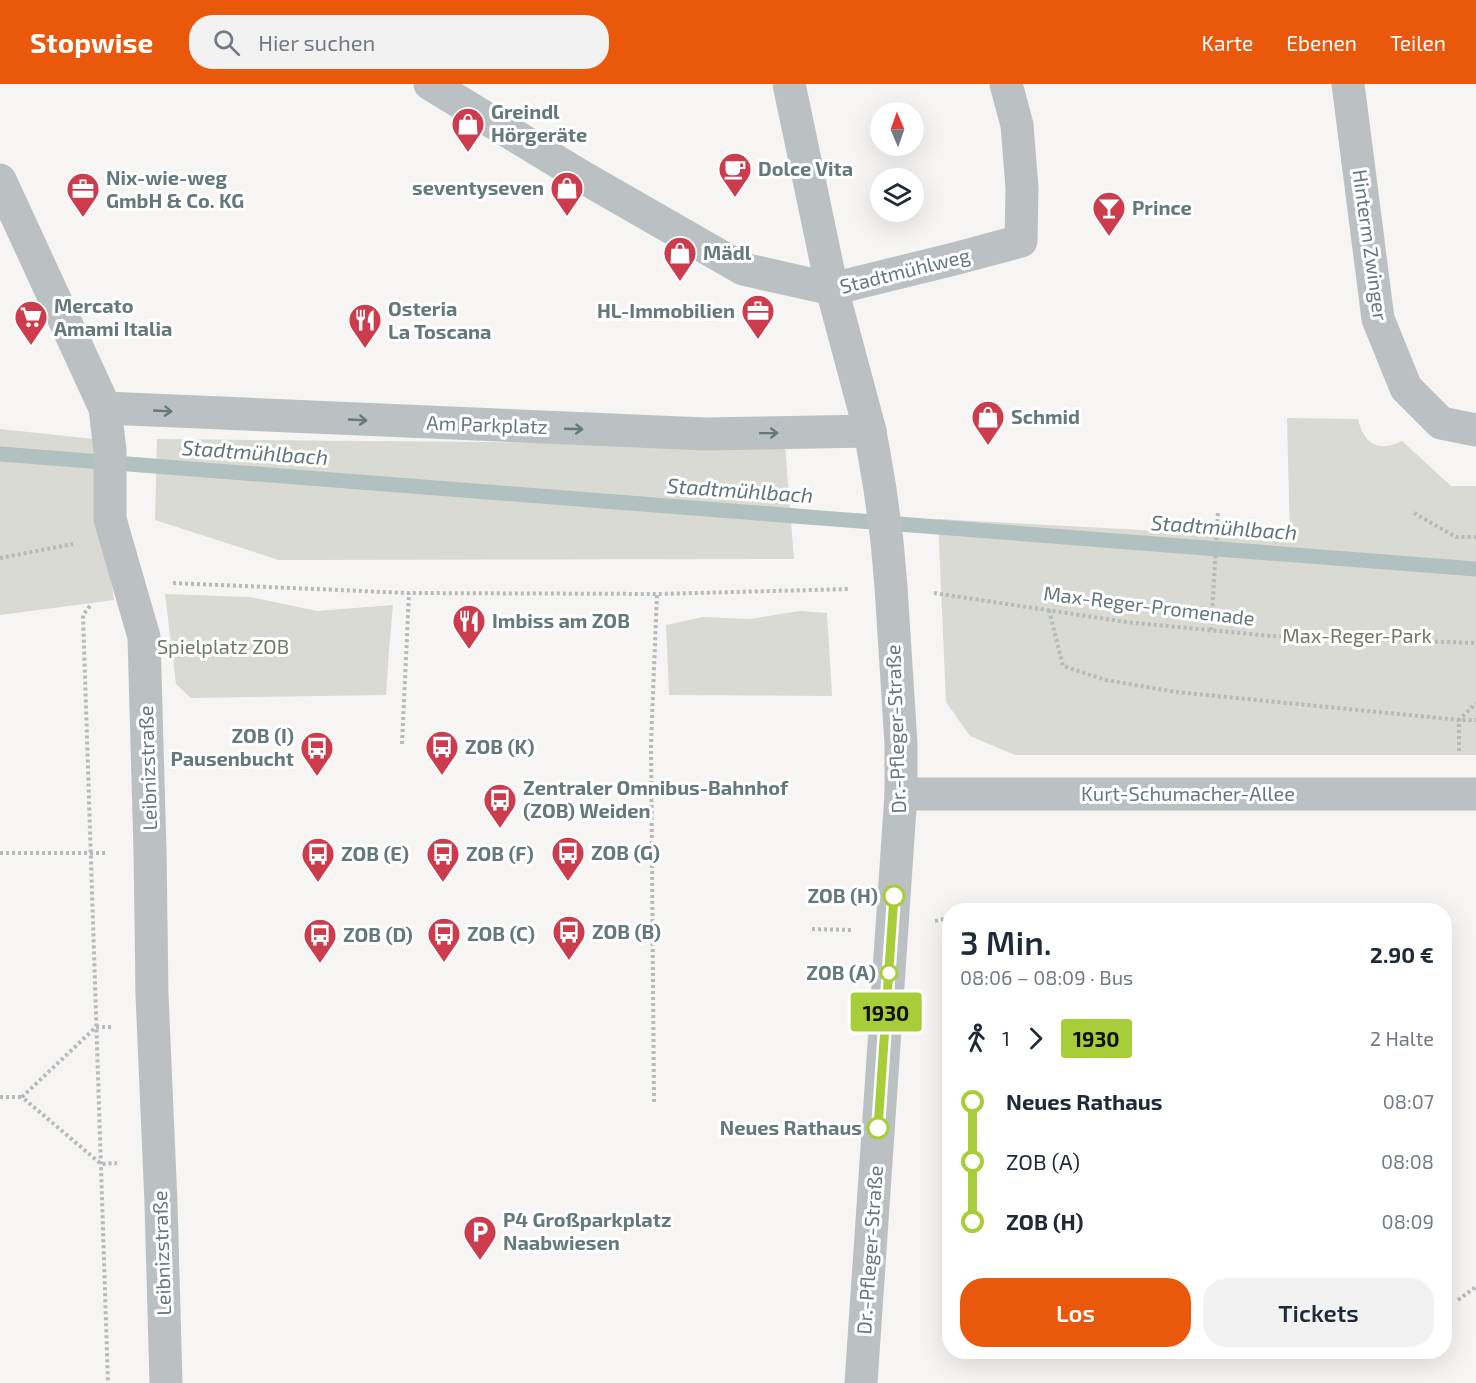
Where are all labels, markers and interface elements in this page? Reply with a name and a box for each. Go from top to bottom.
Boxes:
search box [189,15,609,69]
text: Stopwise [30,25,153,59]
icon: search [210,26,243,59]
text: Hier suchen [258,29,375,55]
text: Karte [1202,30,1253,55]
text: Ebenen [1286,30,1357,55]
text: Teilen [1390,30,1446,55]
place label: Greindl Hörgeräte [491,99,587,146]
north arrow [870,102,924,156]
map controls [870,102,924,222]
shop icon: Greindl Hörgeräte [450,106,486,153]
cafe icon: Dolce Vita [717,151,753,198]
place label: Dolce Vita [758,156,853,180]
place label: Nix-wie-weg GmbH & Co. KG [106,165,244,212]
button: layers [870,168,924,222]
street label: Hinterm Zwinger [1349,168,1393,322]
shop icon: seventyseven [549,170,585,217]
office icon: Nix-wie-weg GmbH & Co. KG [65,171,101,218]
place label: seventyseven [412,175,544,200]
bar icon: Prince [1091,190,1127,237]
place label: Prince [1132,195,1192,219]
shop icon: Mädl [662,235,698,282]
place label: Mädl [703,240,752,264]
street label: Stadtmühlweg [837,242,972,298]
place label: Mercato Amami Italia [54,293,172,340]
office icon: HL-Immobilien [740,293,776,340]
place label: Osteria La Toscana [388,296,491,343]
place label: HL-Immobilien [597,298,735,322]
supermarket icon: Mercato Amami Italia [13,299,49,346]
restaurant icon: Osteria La Toscana [347,302,383,349]
shop icon: Schmid [970,399,1006,446]
place label: Schmid [1011,404,1080,428]
one-way arrow [153,405,173,416]
street label: Am Parkplatz [426,410,548,438]
one-way arrow [347,414,367,425]
one-way arrow [563,423,583,434]
one-way arrow [758,427,778,439]
water label: Stadtmühlbach [181,434,329,469]
water label: Stadtmühlbach [666,472,814,507]
water label: Stadtmühlbach [1150,509,1298,544]
street label: Max-Reger-Promenade [1042,580,1256,630]
restaurant icon: Imbiss am ZOB [451,603,487,650]
place label: Imbiss am ZOB [492,608,630,632]
park label: Max-Reger-Park [1282,623,1432,647]
park label: Spielplatz ZOB [157,634,289,658]
street label: Dr.-Pfleger-Straße [880,644,910,814]
street label: Leibnizstraße [133,705,161,831]
place label: ZOB (I) Pausenbucht [170,723,294,770]
bus stop icon: ZOB (K) [424,729,460,776]
bus stop icon: ZOB (I) Pausenbucht [299,730,335,777]
place label: ZOB (K) [465,734,535,758]
place label: Zentraler Omnibus-Bahnhof (ZOB) Weiden [523,775,789,822]
street label: Kurt-Schumacher-Allee [1081,781,1295,805]
bus stop icon: Zentraler Omnibus-Bahnhof (ZOB) Weiden [482,782,518,829]
bus stop icon: ZOB (G) [550,835,586,882]
bus stop icon: ZOB (E) [300,836,336,883]
bus stop icon: ZOB (F) [425,836,461,883]
place label: ZOB (G) [591,840,660,864]
place label: ZOB (E) [341,841,409,865]
place label: ZOB (F) [466,841,534,865]
place label: ZOB (H) [807,883,878,907]
marker: ZOB (H) [883,885,905,907]
bus stop icon: ZOB (B) [551,914,587,961]
bus stop icon: ZOB (C) [426,916,462,963]
bus stop icon: ZOB (D) [302,917,338,964]
place label: ZOB (B) [592,919,661,943]
place label: ZOB (C) [467,921,535,945]
place label: ZOB (D) [343,922,413,946]
text: 3 Min. [960,922,1052,962]
text: 2.90 € [1370,941,1434,967]
place label: ZOB (A) [806,960,876,984]
marker: ZOB (A) [880,964,898,982]
text: 08:06 – 08:09 · Bus [960,965,1133,989]
line badge: 1930 [844,992,928,1032]
text: 1930 [863,1000,909,1025]
icon: walk [960,1022,993,1055]
icon: forward [1019,1022,1052,1055]
text: 1 [1002,1026,1010,1050]
text: 1930 [1073,1026,1120,1051]
text: 2 Halte [1370,1026,1434,1050]
text: Neues Rathaus [1006,1088,1162,1114]
text: 08:07 [1383,1089,1434,1113]
place label: Neues Rathaus [720,1115,862,1139]
marker: Neues Rathaus [867,1117,889,1139]
text: ZOB (A) [1006,1148,1080,1174]
text: 08:08 [1381,1149,1434,1173]
street label: Dr.-Pfleger-Straße [851,1165,887,1335]
street label: Leibnizstraße [147,1190,175,1316]
place label: P4 Großparkplatz Naabwiesen [503,1207,671,1254]
text: ZOB (H) [1006,1208,1084,1234]
text: 08:09 [1382,1209,1434,1233]
parking icon: P4 Großparkplatz Naabwiesen [462,1214,498,1261]
button: Los [960,1278,1191,1347]
button: Tickets [1203,1278,1434,1347]

